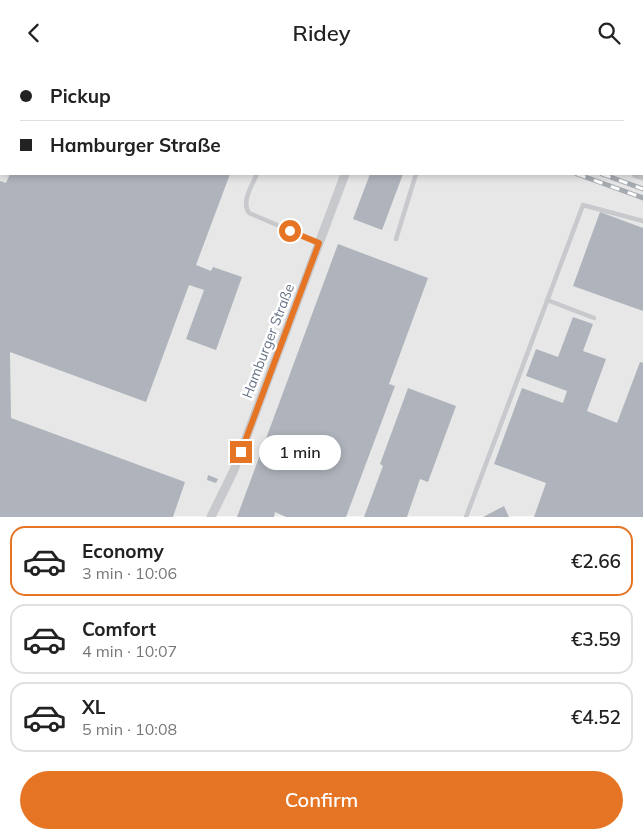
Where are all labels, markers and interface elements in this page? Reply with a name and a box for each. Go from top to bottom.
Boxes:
icon: back [20,19,48,47]
text: Ridey [293,19,350,47]
icon: search [595,19,623,47]
text: Pickup [50,84,111,108]
text: Hamburger Straße [50,133,221,157]
route start [279,220,301,242]
street label: Hamburger Straße [238,281,298,401]
callout: 1 min [258,435,341,469]
route end [230,441,252,463]
text: 1 min [279,442,321,462]
icon: car [22,539,67,584]
text: Economy [82,539,164,563]
text: €2.66 [571,549,621,573]
text: 3 min · 10:06 [82,563,177,583]
icon: car [22,617,67,662]
text: Comfort [82,617,156,641]
text: €3.59 [571,627,621,651]
text: 4 min · 10:07 [82,641,177,661]
icon: car [22,695,67,740]
text: XL [82,695,105,719]
text: €4.52 [571,705,621,729]
text: 5 min · 10:08 [82,719,177,739]
button: Confirm [20,771,623,829]

